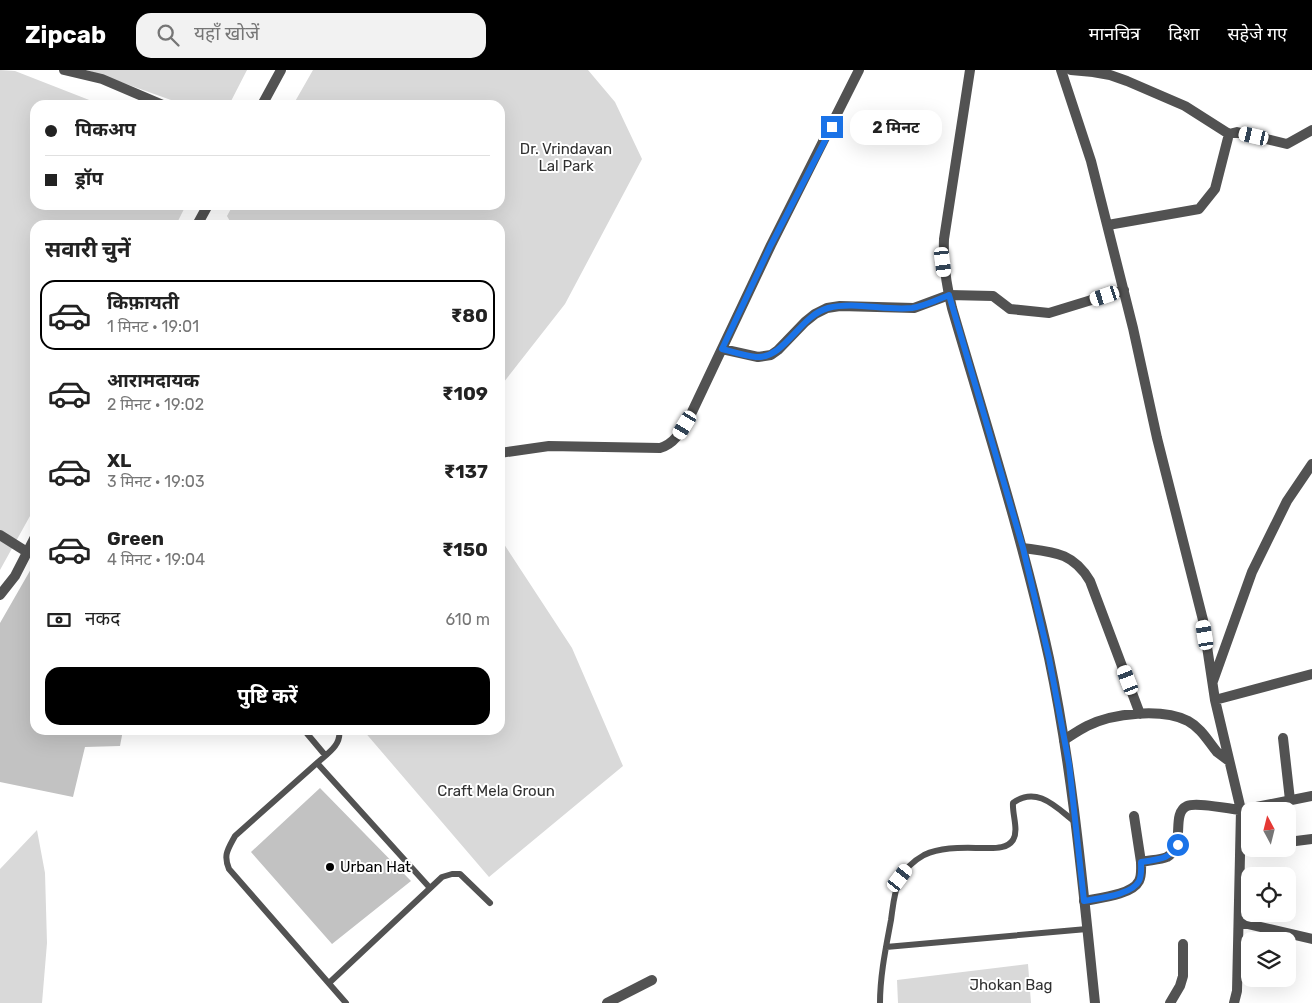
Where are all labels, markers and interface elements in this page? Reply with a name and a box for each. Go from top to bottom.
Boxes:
search box [136,13,486,58]
text: Zipcab [25,21,106,49]
icon: search [154,21,182,49]
text: यहाँ खोजें [194,22,259,45]
text: मानचित्र [1089,23,1140,45]
text: दिशा [1168,23,1199,45]
text: सहेजे गए [1227,23,1287,45]
callout: 2 मिनट [850,110,942,144]
route end [821,116,843,138]
text: पिकअप [75,118,136,141]
text: 2 मिनट [872,118,920,137]
car [1237,125,1270,147]
park label: Dr. Vrindavan Lal Park [520,140,612,175]
text: ड्रॉप [75,167,103,190]
text: सवारी चुनें [45,236,131,263]
car [933,246,952,278]
car [1088,284,1121,308]
text: किफ़ायती [107,291,179,314]
icon: car [47,293,92,338]
text: ₹80 [451,304,488,327]
text: 1 मिनट · 19:01 [107,317,199,336]
text: आरामदायक [107,369,199,392]
icon: car [47,371,92,416]
text: ₹109 [442,382,488,405]
text: 2 मिनट · 19:02 [107,395,204,414]
car [670,408,699,442]
icon: car [47,449,92,494]
text: XL [107,449,131,472]
text: ₹137 [444,460,488,483]
text: 3 मिनट · 19:03 [107,472,205,491]
icon: car [47,527,92,572]
text: Green [107,527,164,550]
text: ₹150 [442,538,488,561]
text: 4 मिनट · 19:04 [107,550,205,569]
icon: cash [45,606,73,634]
text: नकद [85,607,120,630]
text: 610 m [446,610,490,629]
car [1195,619,1214,651]
car [1115,663,1140,697]
button: पुष्टि करें [45,667,490,725]
park label: Craft Mela Groun [437,782,555,800]
north arrow [1241,802,1296,858]
map controls [1241,802,1296,987]
route start [1167,834,1189,856]
place label: Urban Hat [340,858,411,876]
marker: Urban Hat [324,861,336,873]
car [884,862,915,894]
button: locate [1241,867,1296,922]
button: layers [1241,932,1296,987]
park label: Jhokan Bag [969,976,1053,994]

